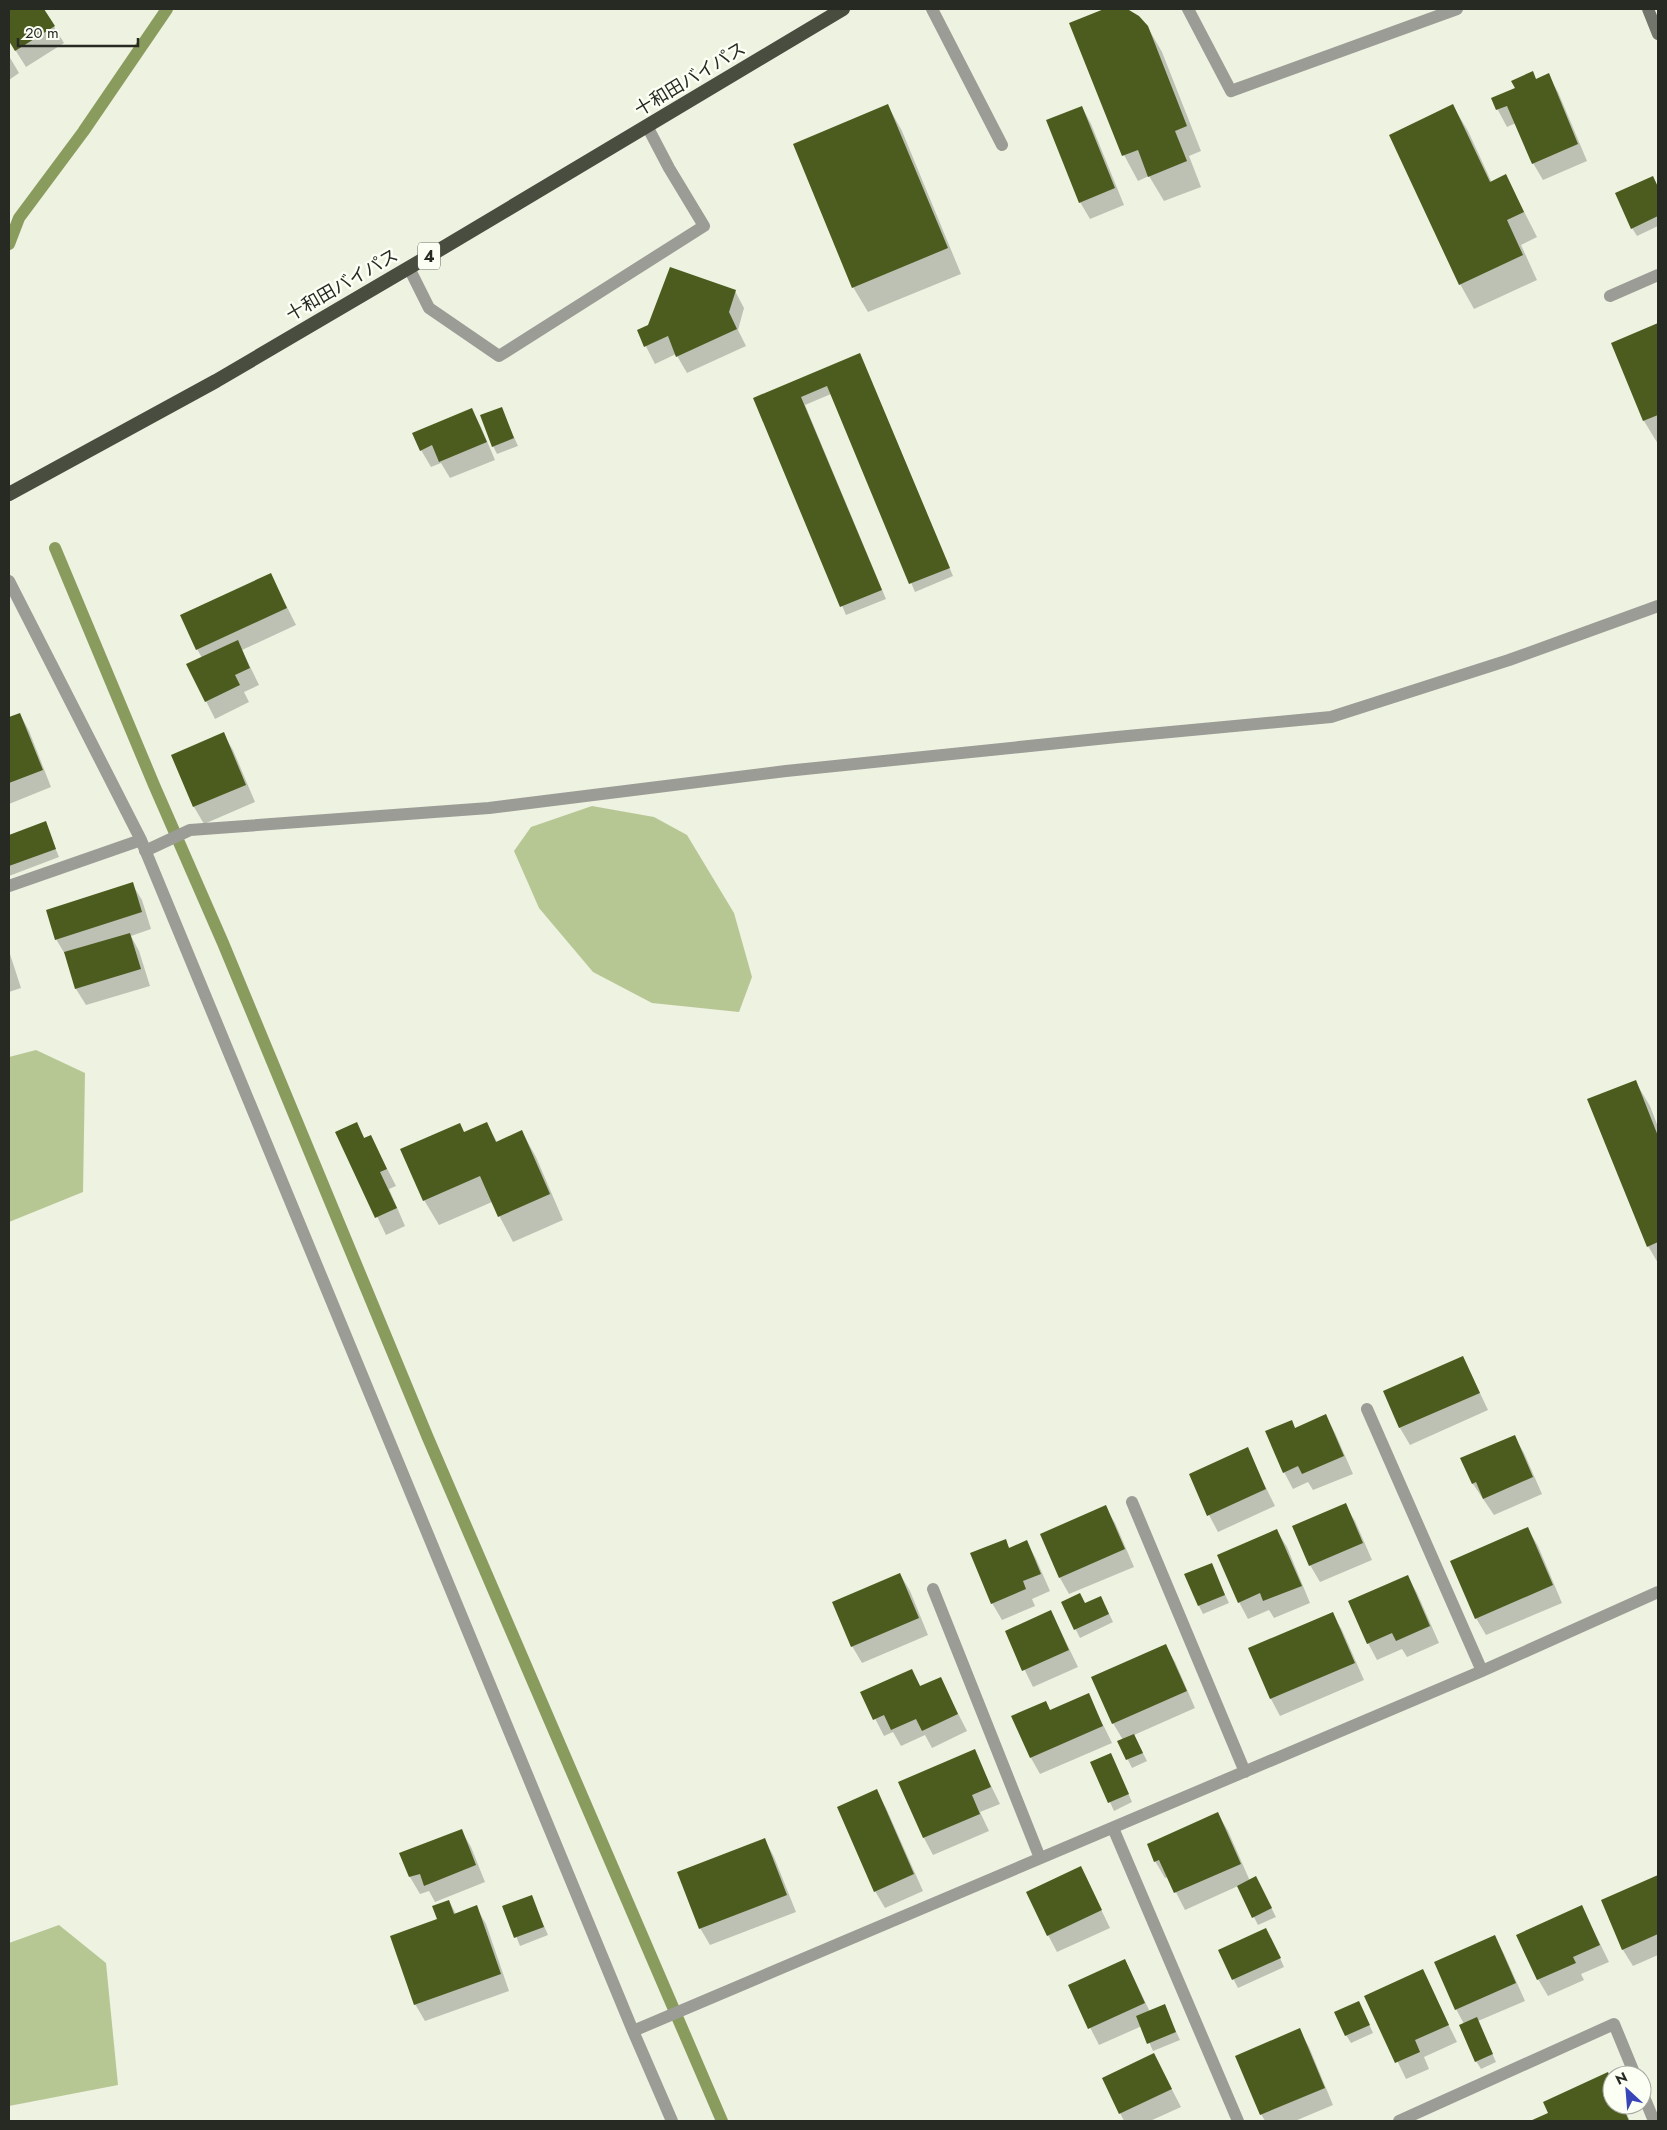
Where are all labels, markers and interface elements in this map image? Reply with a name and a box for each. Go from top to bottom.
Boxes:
scale bar [18,15,138,47]
text: 20 m [25,22,59,44]
street label: 十和田バイパス [629,36,751,122]
street label: 十和田バイパス [281,242,403,328]
road number: 4 [418,242,440,270]
north arrow [1602,2065,1652,2115]
text: N [1612,2067,1631,2090]

